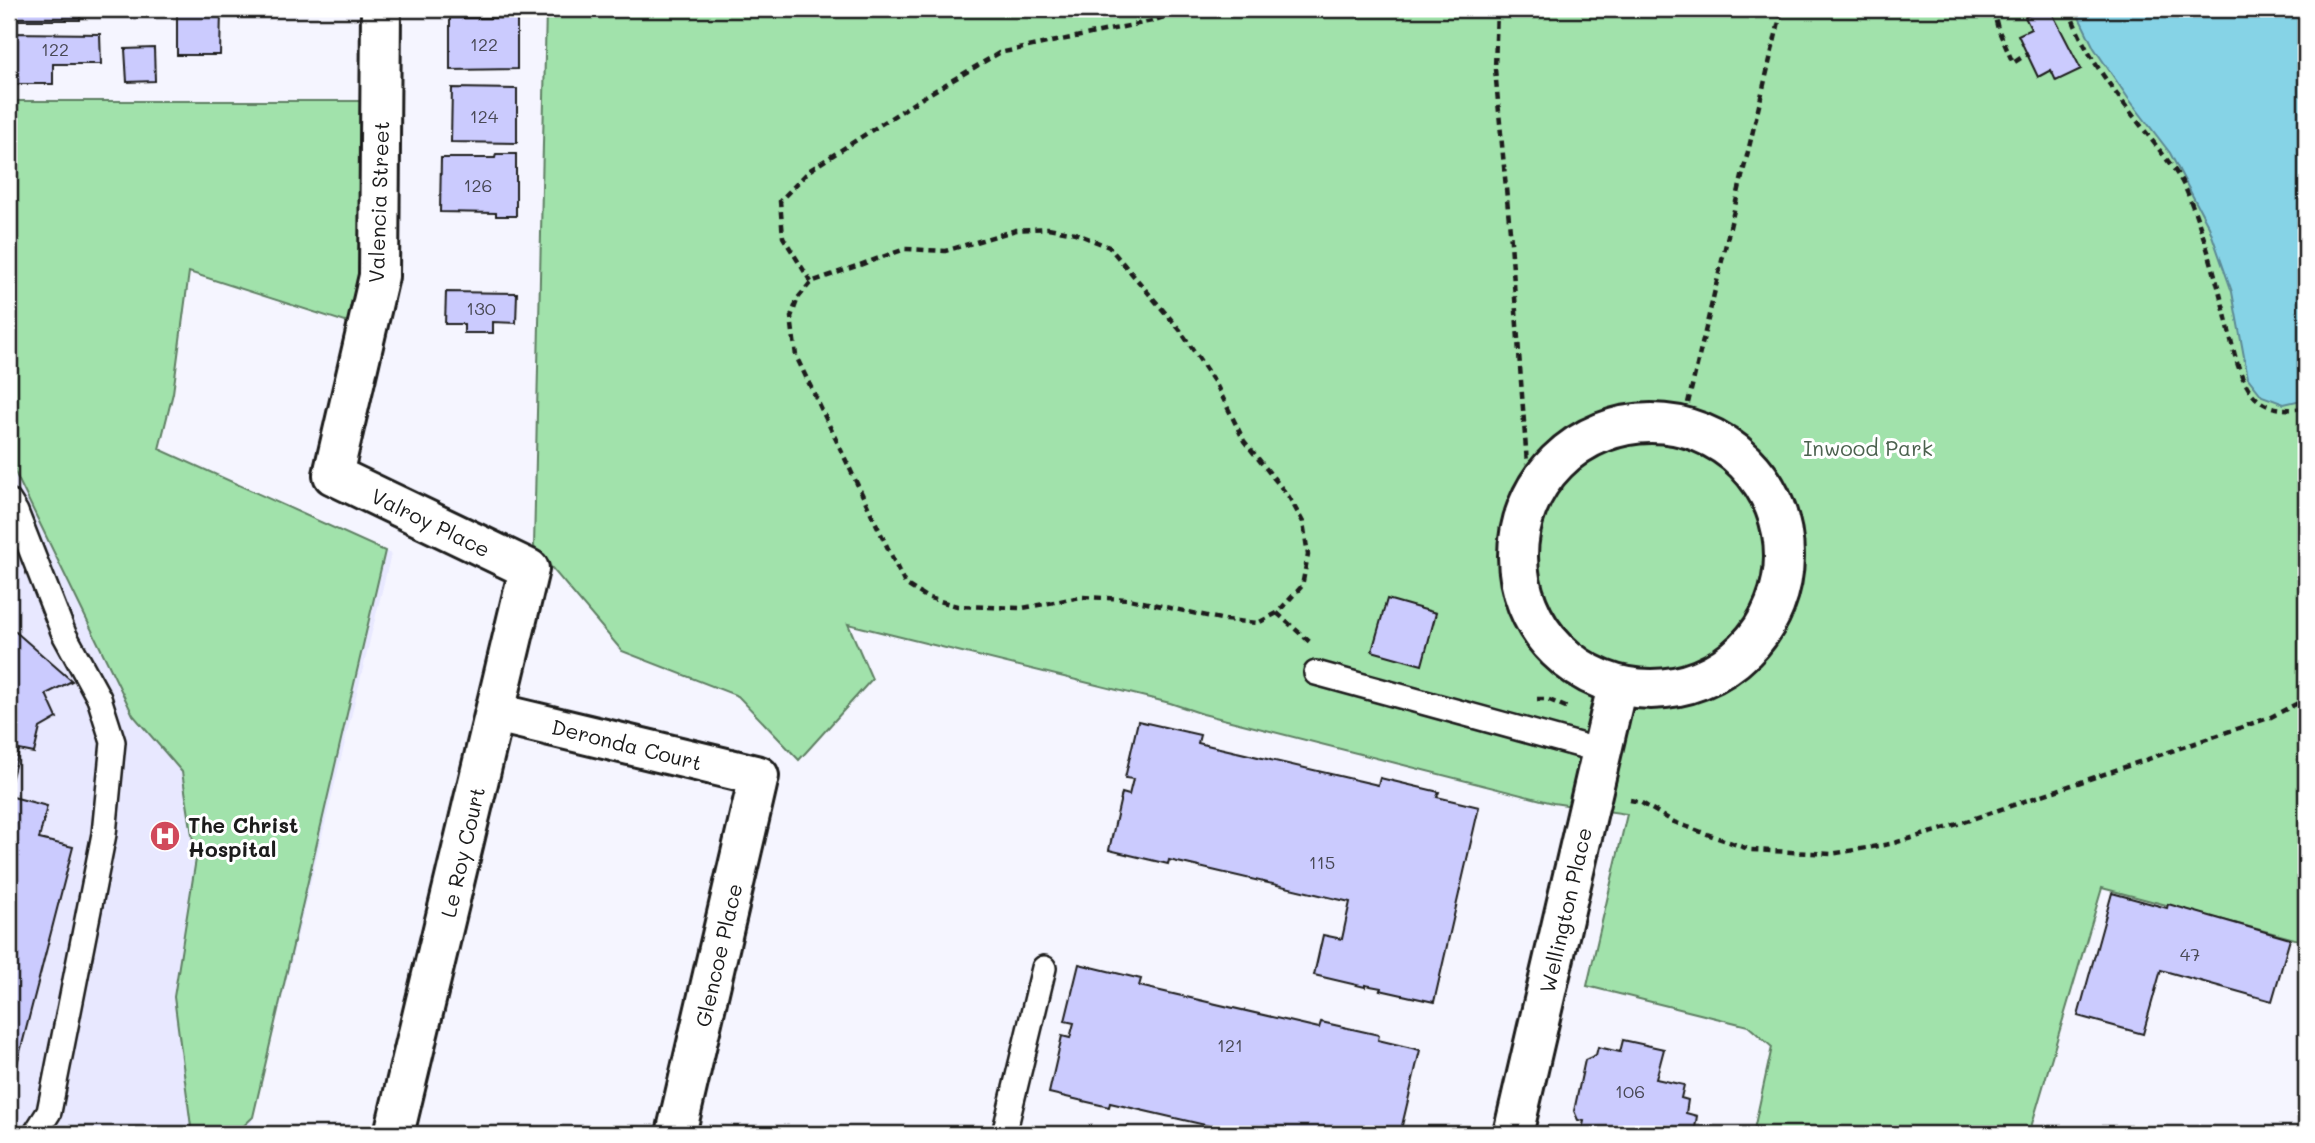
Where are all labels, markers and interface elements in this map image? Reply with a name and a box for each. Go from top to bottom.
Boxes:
house number: 122 [470,32,498,56]
house number: 122 [41,37,69,61]
house number: 124 [470,104,499,128]
street label: Valencia Street [362,121,394,283]
house number: 126 [464,173,492,197]
house number: 130 [466,296,496,320]
park label: Inwood Park [1803,434,1933,461]
street label: Valroy Place [367,482,495,562]
street label: Deronda Court [549,712,705,776]
street label: Le Roy Court [434,784,490,920]
place label: The Christ Hospital [188,811,298,862]
hospital icon: The Christ Hospital [148,819,182,853]
street label: Wellington Place [1533,825,1597,995]
house number: 115 [1309,850,1335,874]
street label: Glencoe Place [688,881,748,1029]
house number: 47 [2180,942,2200,966]
house number: 121 [1217,1033,1243,1057]
house number: 106 [1615,1079,1645,1103]

